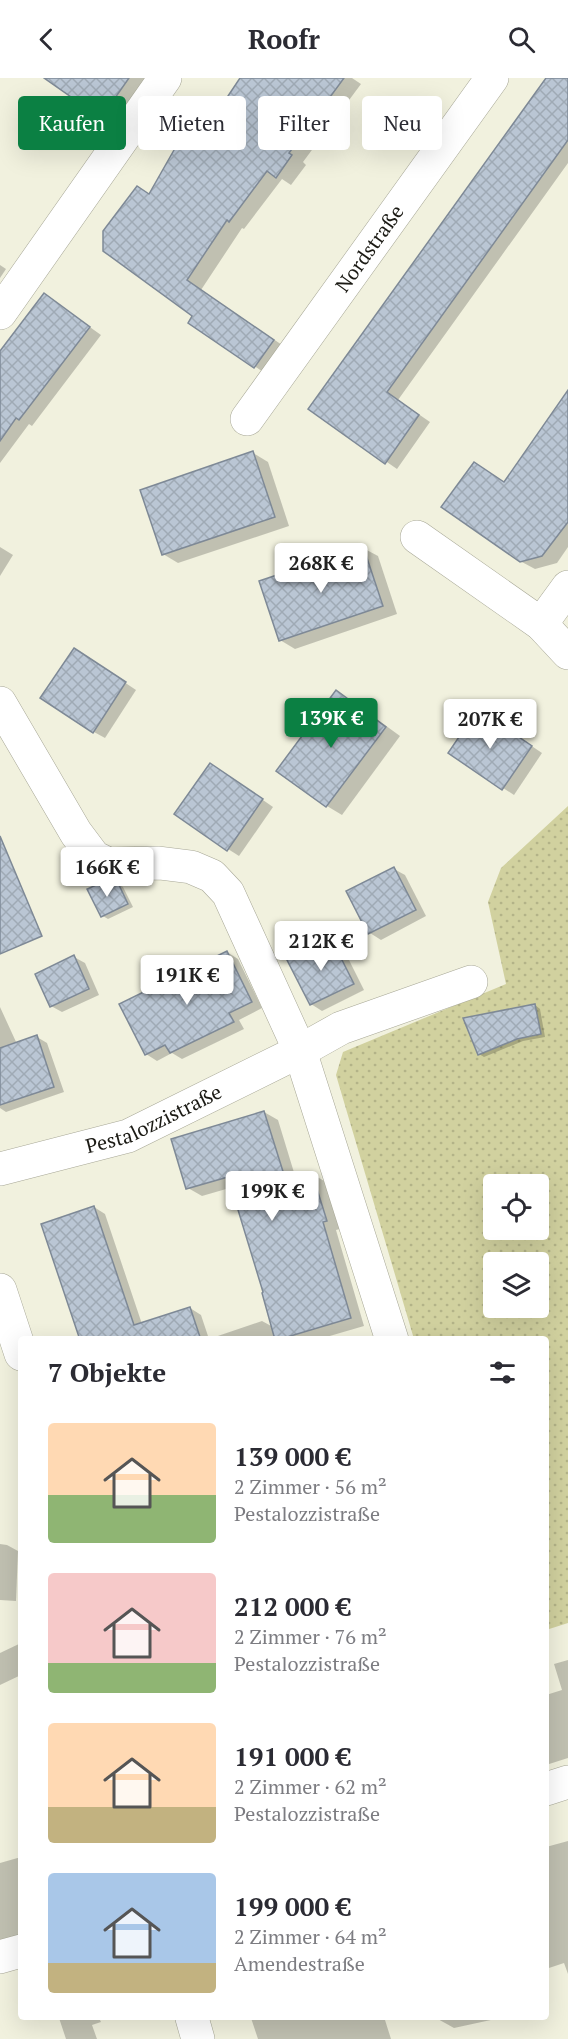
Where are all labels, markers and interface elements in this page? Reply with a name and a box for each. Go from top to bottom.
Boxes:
text: Roofr [248,21,320,57]
icon: back [30,23,63,56]
icon: search [505,23,538,56]
chip: Kaufen [18,96,126,150]
chip: Mieten [138,96,246,150]
chip: Filter [258,96,350,150]
chip: Neu [362,96,442,150]
street label: Nordstraße [329,199,410,297]
pin: 268K € [272,543,370,594]
text: 268K € [289,549,353,576]
pin: 139K € [282,698,380,749]
pin: 207K € [441,699,539,750]
text: 139K € [299,704,363,731]
text: 207K € [458,705,522,732]
pin: 166K € [58,847,156,898]
text: 166K € [75,853,139,880]
pin: 212K € [272,921,370,972]
text: 212K € [289,927,353,954]
pin: 191K € [138,955,236,1006]
text: 191K € [155,961,219,988]
street label: Pestalozzistraße [83,1078,226,1159]
pin: 199K € [223,1171,321,1222]
map controls [483,1174,549,1318]
button: locate [483,1174,549,1240]
text: 199K € [240,1177,304,1204]
button: layers [483,1252,549,1318]
text: 7 Objekte [48,1355,166,1389]
icon: filters [486,1356,519,1389]
text: 139 000 € [234,1439,351,1473]
icon: home [96,1447,168,1519]
text: 2 Zimmer · 56 m² [234,1473,387,1500]
text: Pestalozzistraße [234,1500,380,1527]
text: 212 000 € [234,1589,351,1623]
icon: home [96,1597,168,1669]
text: 2 Zimmer · 76 m² [234,1623,387,1650]
text: Pestalozzistraße [234,1650,380,1677]
text: 191 000 € [234,1739,351,1773]
icon: home [96,1747,168,1819]
text: 2 Zimmer · 62 m² [234,1773,387,1800]
text: Pestalozzistraße [234,1800,380,1827]
text: 199 000 € [234,1889,351,1923]
icon: home [96,1897,168,1969]
text: 2 Zimmer · 64 m² [234,1923,387,1950]
text: Amendestraße [234,1950,365,1977]

